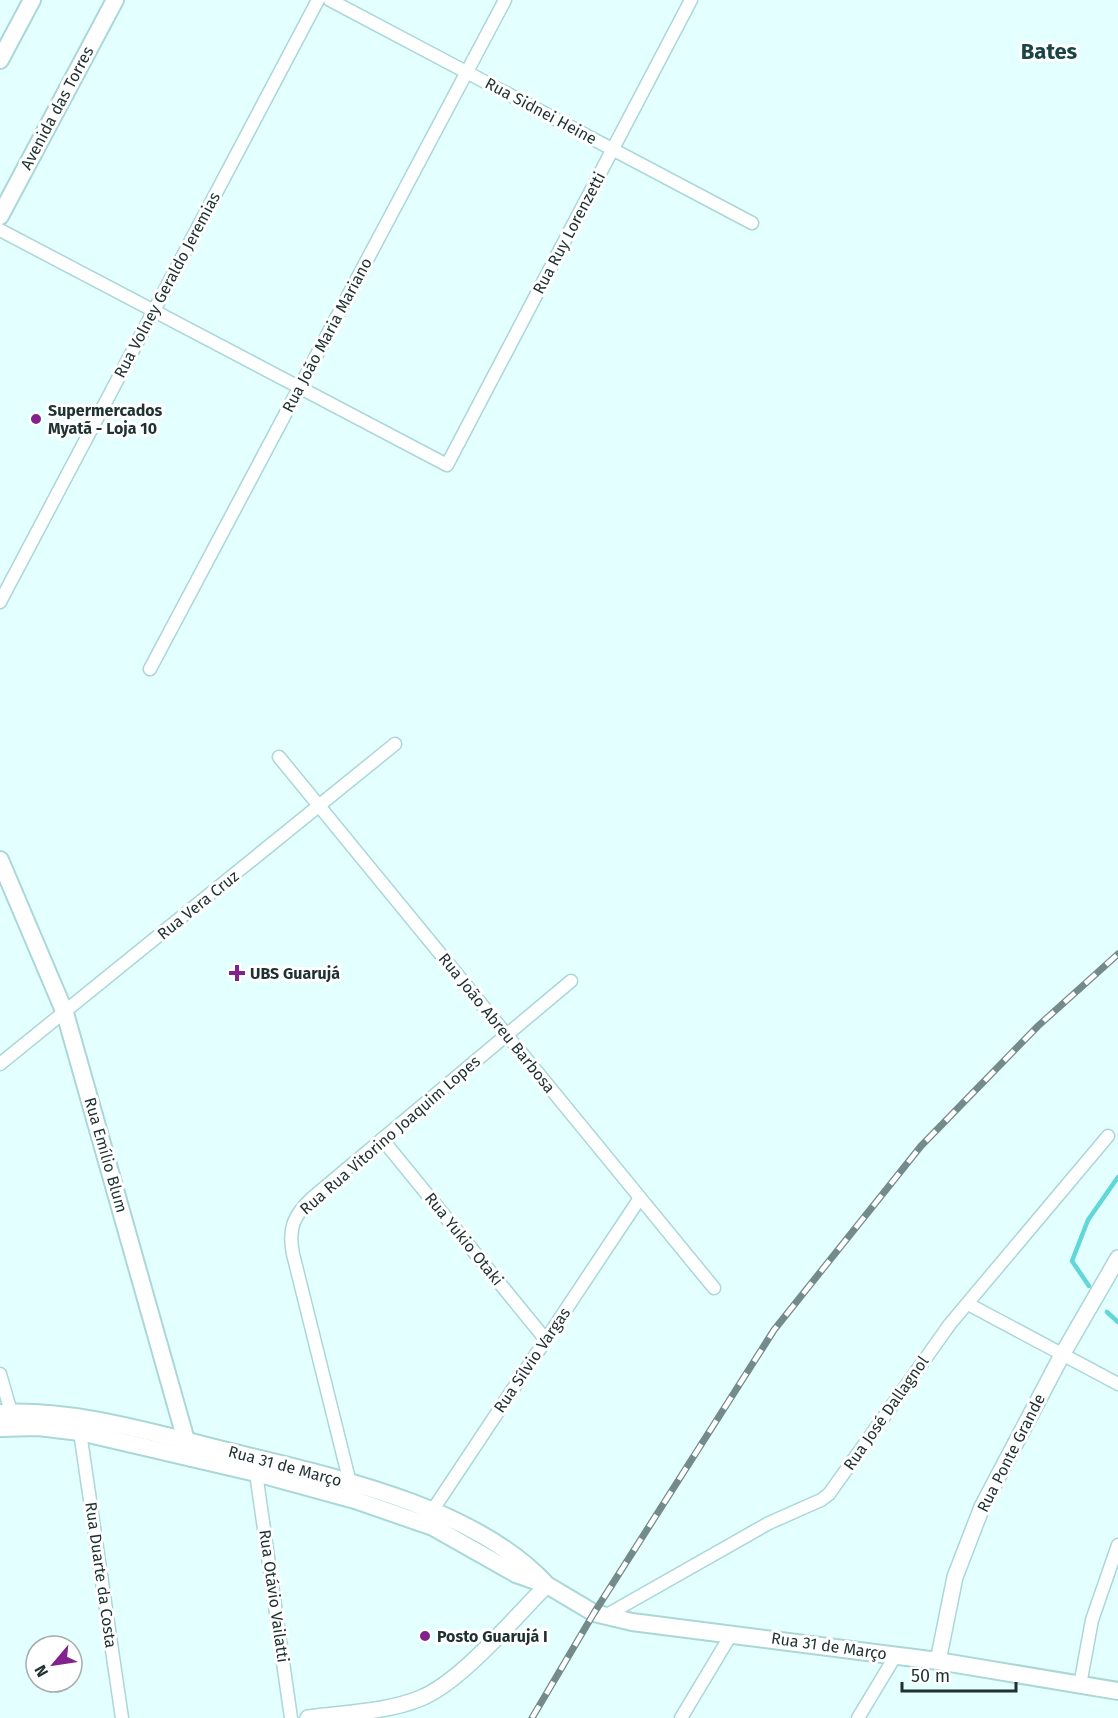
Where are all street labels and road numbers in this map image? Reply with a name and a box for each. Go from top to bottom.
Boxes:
street label: Avenida das Torres [17,43,97,173]
street label: Rua Sidnei Heine [482,74,600,148]
street label: Rua Ruy Lorenzetti [529,169,609,297]
street label: Rua Volney Geraldo Jeremias [110,189,224,381]
street label: Rua João Maria Mariano [278,254,376,416]
street label: Rua Vera Cruz [154,866,242,944]
street label: Rua João Abreu Barbosa [435,949,559,1097]
street label: Rua Rua Vitorino Joaquim Lopes [296,1052,484,1218]
street label: Rua Emílio Blum [80,1095,132,1215]
street label: Rua Yukio Otaki [421,1189,507,1289]
street label: Rua Sílvio Vargas [490,1304,574,1416]
street label: Rua José Dallagnol [840,1352,933,1474]
street label: Rua Ponte Grande [973,1391,1049,1515]
street label: Rua 31 de Março [226,1442,344,1491]
street label: Rua Duarte da Costa [81,1501,121,1649]
street label: Rua Otávio Vailatti [255,1528,293,1664]
street label: Rua 31 de Março [770,1628,888,1665]

